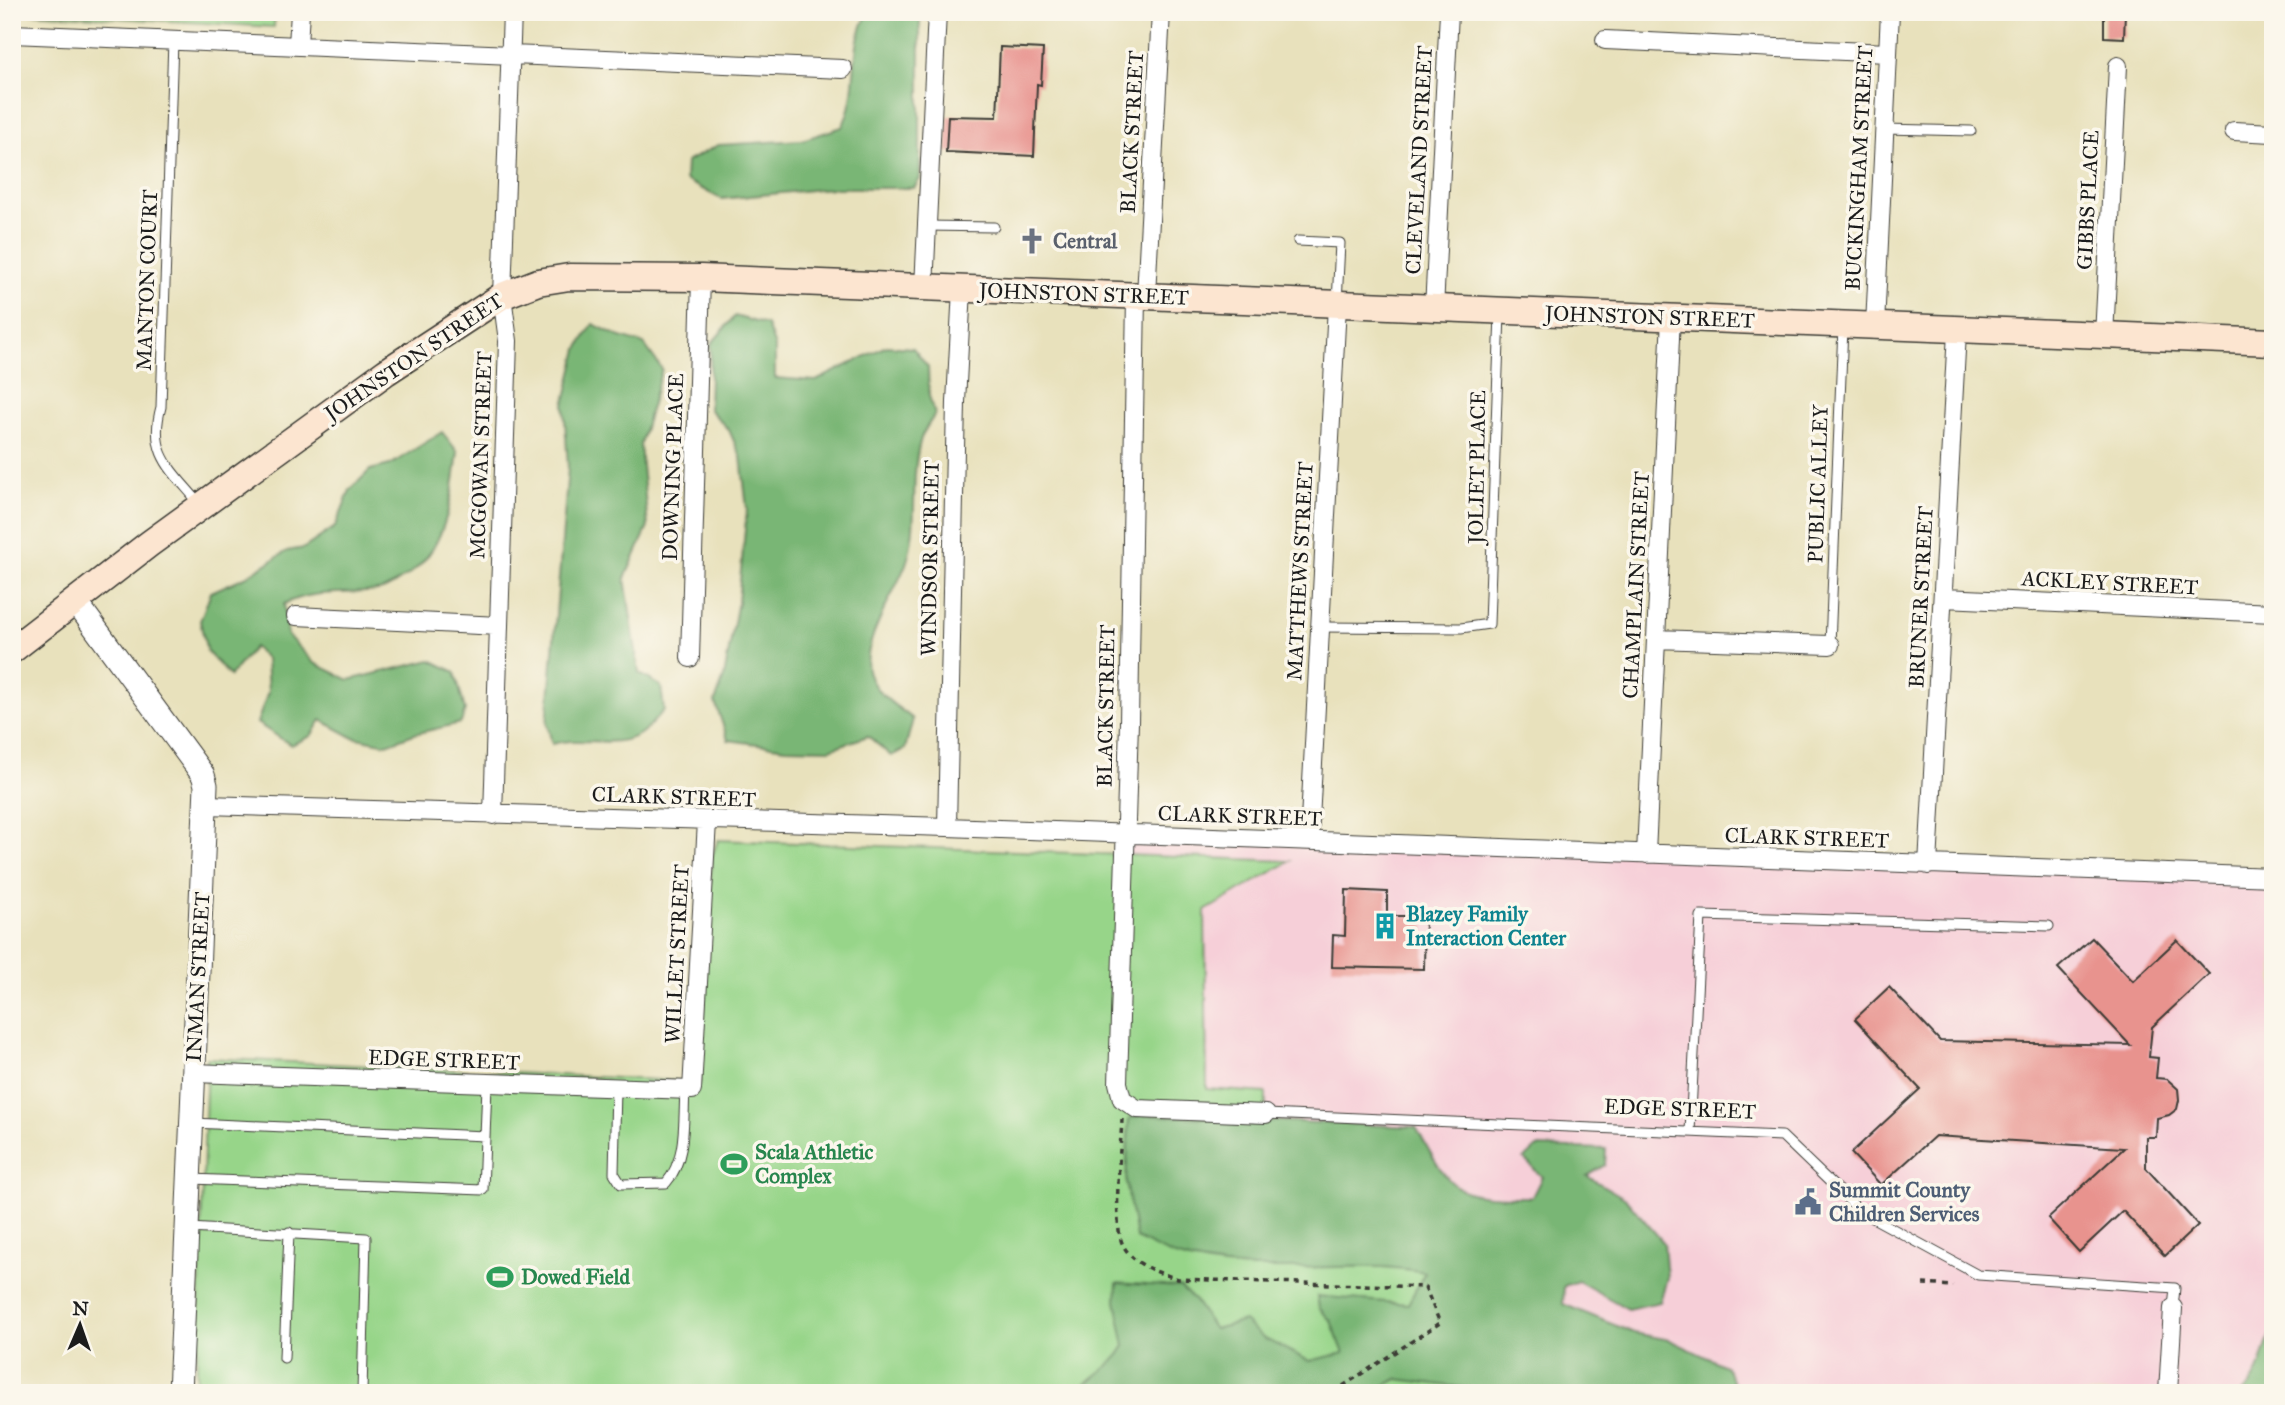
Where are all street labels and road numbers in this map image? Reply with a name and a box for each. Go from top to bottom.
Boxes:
street label: CLEVELAND STREET [1400,45,1438,275]
street label: BUCKINGHAM STREET [1840,45,1878,291]
street label: BLACK STREET [1115,50,1149,214]
street label: GIBBS PLACE [2071,130,2105,270]
street label: MANTON COURT [131,189,163,371]
street label: JOHNSTON STREET [977,277,1189,311]
street label: JOHNSTON STREET [318,287,508,428]
street label: JOHNSTON STREET [1543,300,1755,334]
street label: MCGOWAN STREET [464,351,498,559]
street label: DOWNING PLACE [657,373,689,561]
street label: JOLIET PLACE [1463,390,1491,546]
street label: PUBLIC ALLEY [1802,404,1834,564]
street label: WINDSOR STREET [915,460,945,656]
street label: MATTHEWS STREET [1281,461,1319,681]
street label: CHAMPLAIN STREET [1617,471,1655,699]
street label: BRUNER STREET [1903,505,1939,689]
street label: ACKLEY STREET [2020,565,2199,601]
street label: BLACK STREET [1092,624,1120,788]
street label: CLARK STREET [591,781,757,813]
street label: CLARK STREET [1157,800,1323,832]
street label: CLARK STREET [1724,822,1890,854]
street label: WILLET STREET [659,864,695,1044]
street label: INMAN STREET [181,891,215,1063]
street label: EDGE STREET [367,1044,521,1076]
street label: EDGE STREET [1603,1093,1757,1125]

